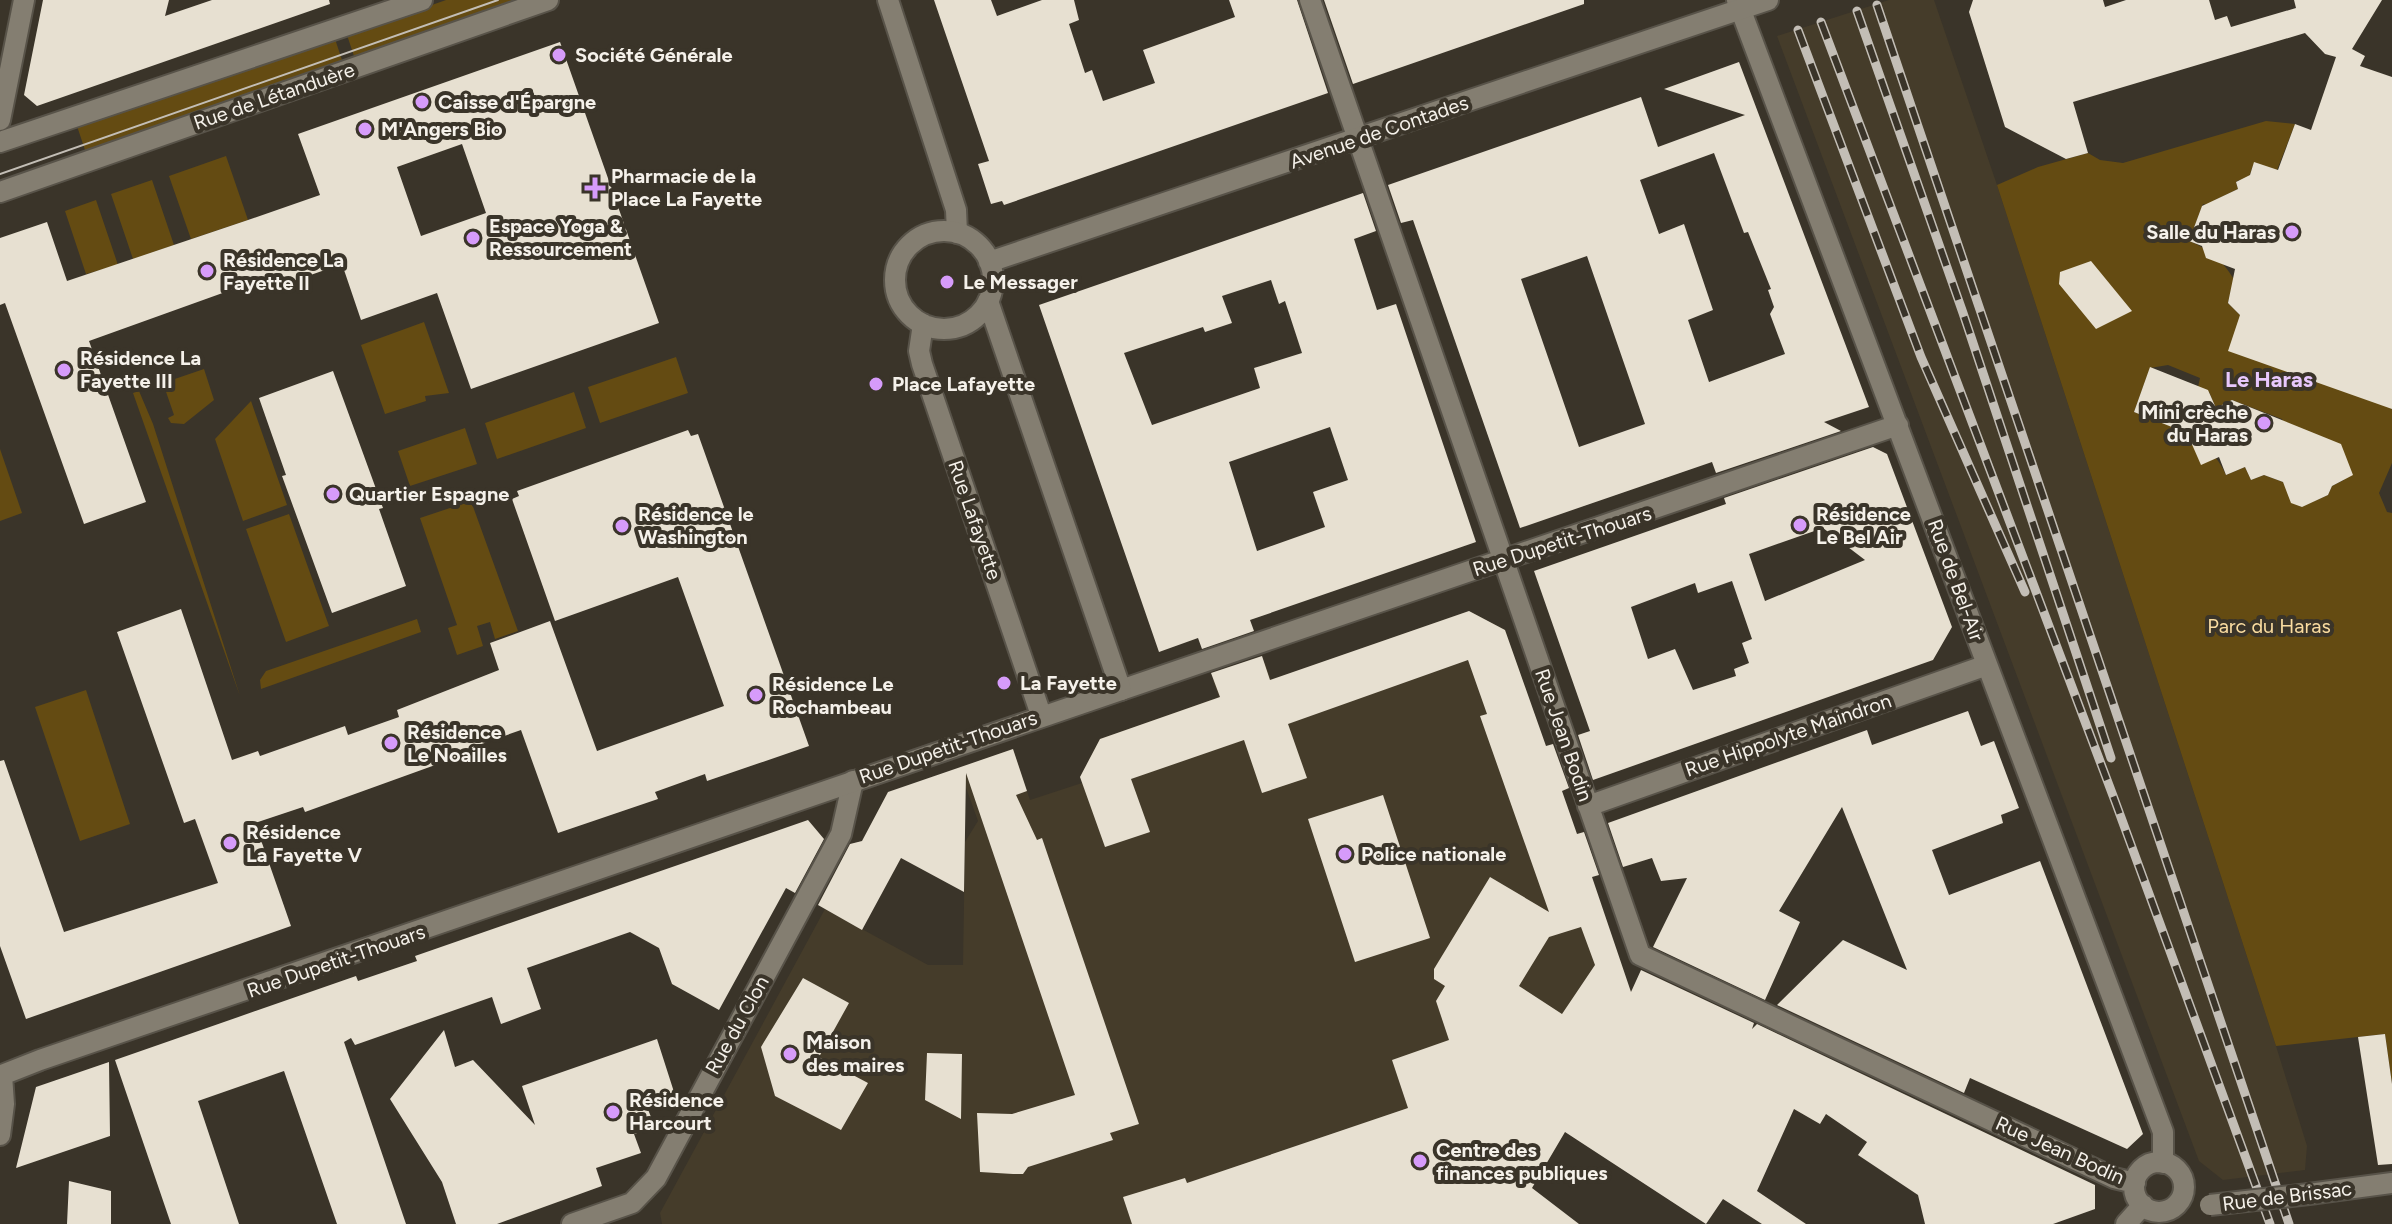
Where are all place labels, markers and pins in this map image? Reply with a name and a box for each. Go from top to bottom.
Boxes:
place label: Société Générale [575,43,733,67]
marker: Société Générale [550,46,568,64]
place label: Caisse d'Épargne [438,90,596,114]
marker: Caisse d'Épargne [413,93,431,111]
place label: M'Angers Bio [381,117,503,141]
marker: M'Angers Bio [356,120,374,138]
place label: Pharmacie de la Place La Fayette [611,164,762,211]
marker: Pharmacie de la Place La Fayette [586,179,604,197]
place label: Espace Yoga & Ressourcement [489,214,632,261]
place label: Salle du Haras [2146,220,2276,244]
marker: Salle du Haras [2283,223,2301,241]
marker: Espace Yoga & Ressourcement [464,229,482,247]
place label: Résidence La Fayette II [223,248,344,295]
marker: Résidence La Fayette II [198,262,216,280]
place label: Le Messager [963,270,1078,294]
marker: Le Messager [938,273,956,291]
place label: Résidence La Fayette III [80,346,201,393]
marker: Résidence La Fayette III [55,361,73,379]
place label: Place Lafayette [892,372,1035,396]
marker: Place Lafayette [867,375,885,393]
place label: Mini crèche du Haras [2141,400,2248,447]
marker: Mini crèche du Haras [2255,414,2273,432]
place label: Quartier Espagne [349,482,509,506]
marker: Quartier Espagne [324,485,342,503]
place label: Résidence le Washington [638,502,754,549]
place label: Résidence Le Bel Air [1816,502,1911,549]
marker: Résidence Le Bel Air [1791,516,1809,534]
marker: Résidence le Washington [613,517,631,535]
place label: La Fayette [1020,671,1117,695]
place label: Résidence Le Rochambeau [772,672,894,719]
marker: La Fayette [995,674,1013,692]
marker: Résidence Le Rochambeau [747,686,765,704]
place label: Résidence Le Noailles [407,720,507,767]
marker: Résidence Le Noailles [382,734,400,752]
place label: Résidence La Fayette V [246,820,362,867]
marker: Résidence La Fayette V [221,834,239,852]
place label: Police nationale [1361,842,1506,866]
marker: Police nationale [1336,845,1354,863]
place label: Maison des maires [806,1030,904,1077]
marker: Maison des maires [781,1045,799,1063]
place label: Résidence Harcourt [629,1088,724,1135]
marker: Résidence Harcourt [604,1103,622,1121]
place label: Centre des finances publiques [1436,1138,1608,1185]
marker: Centre des finances publiques [1411,1152,1429,1170]

